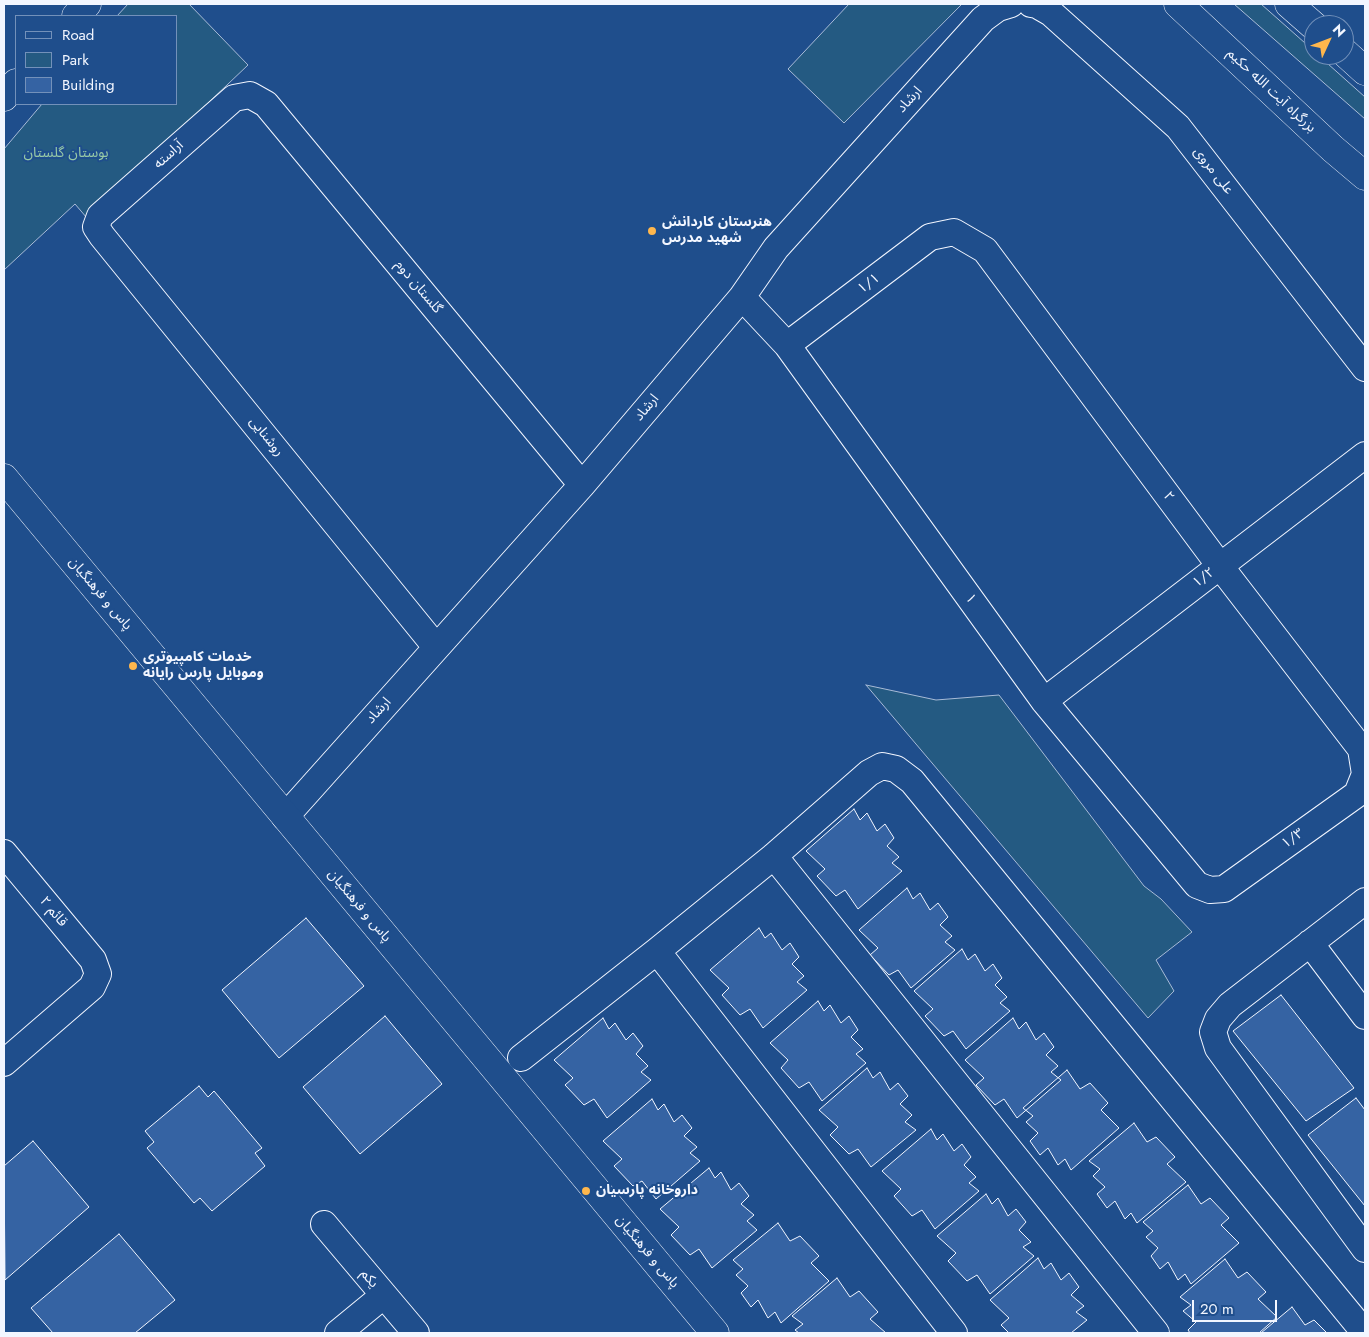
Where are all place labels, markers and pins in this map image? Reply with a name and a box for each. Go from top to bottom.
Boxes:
place label: هنرستان کاردانش شهید مدرس [662,215,772,248]
marker: هنرستان کاردانش شهید مدرس [646,225,658,237]
place label: خدمات کامپیوتری وموبایل پارس رایانه [143,650,264,682]
marker: خدمات کامپیوتری وموبایل پارس رایانه [127,660,139,672]
place label: داروخانه پارسیان [596,1183,698,1199]
marker: داروخانه پارسیان [580,1185,592,1197]

